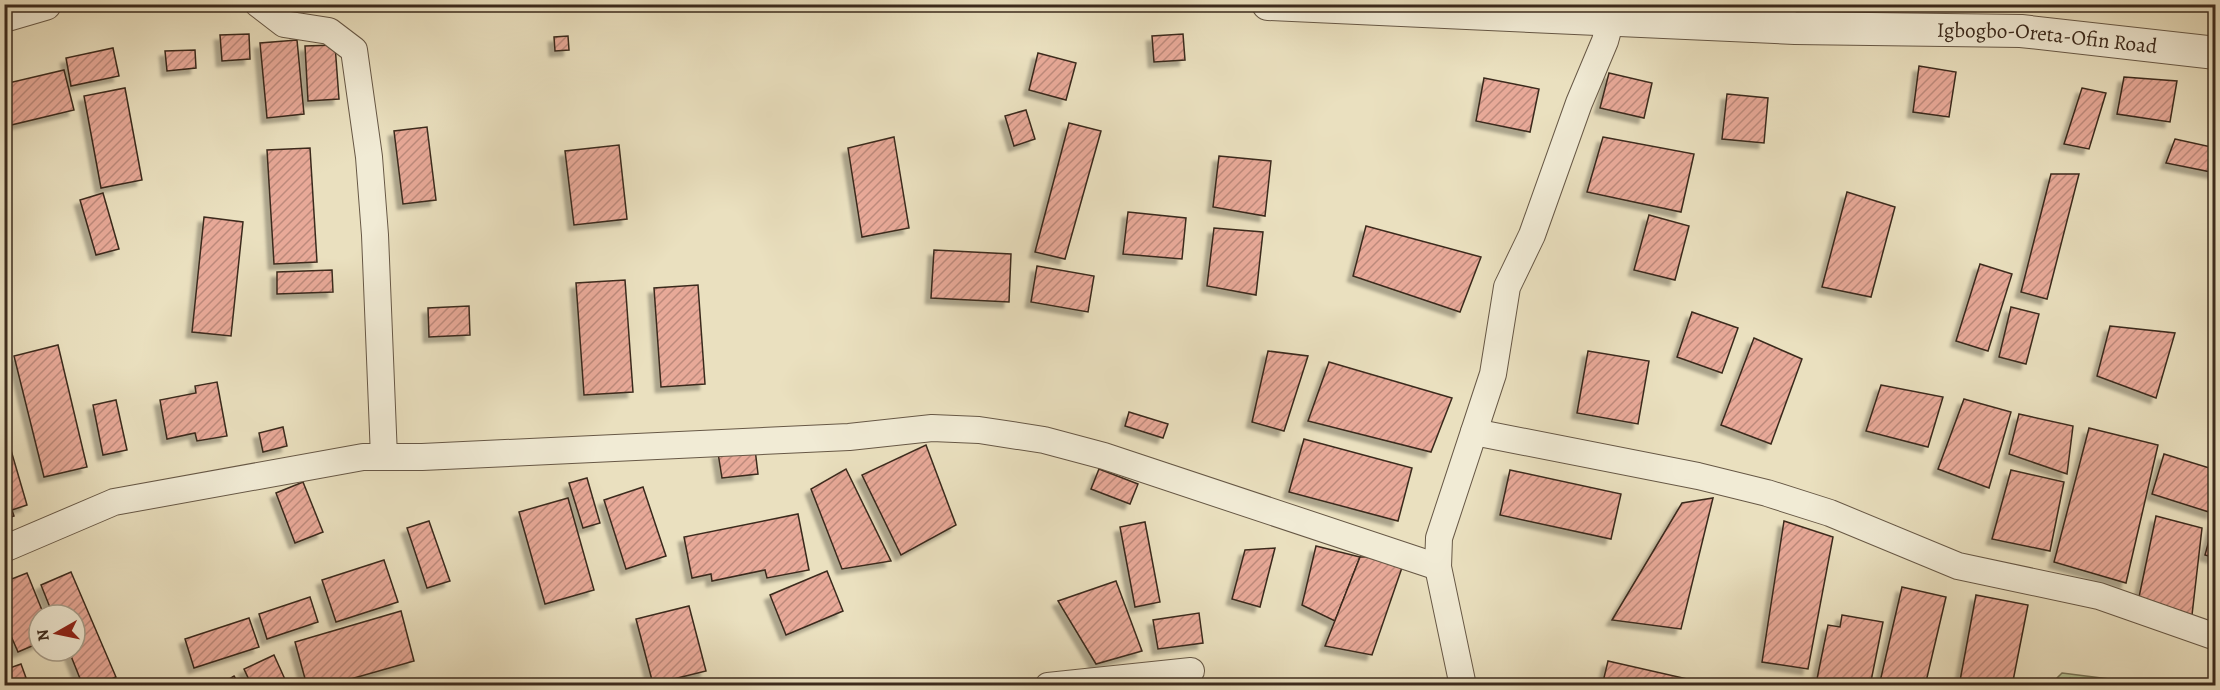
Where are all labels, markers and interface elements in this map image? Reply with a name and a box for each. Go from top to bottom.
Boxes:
street label: Igbogbo-Oreta-Ofin Road [1937,16,2160,60]
north arrow [27,603,87,663]
text: N [31,627,55,643]

